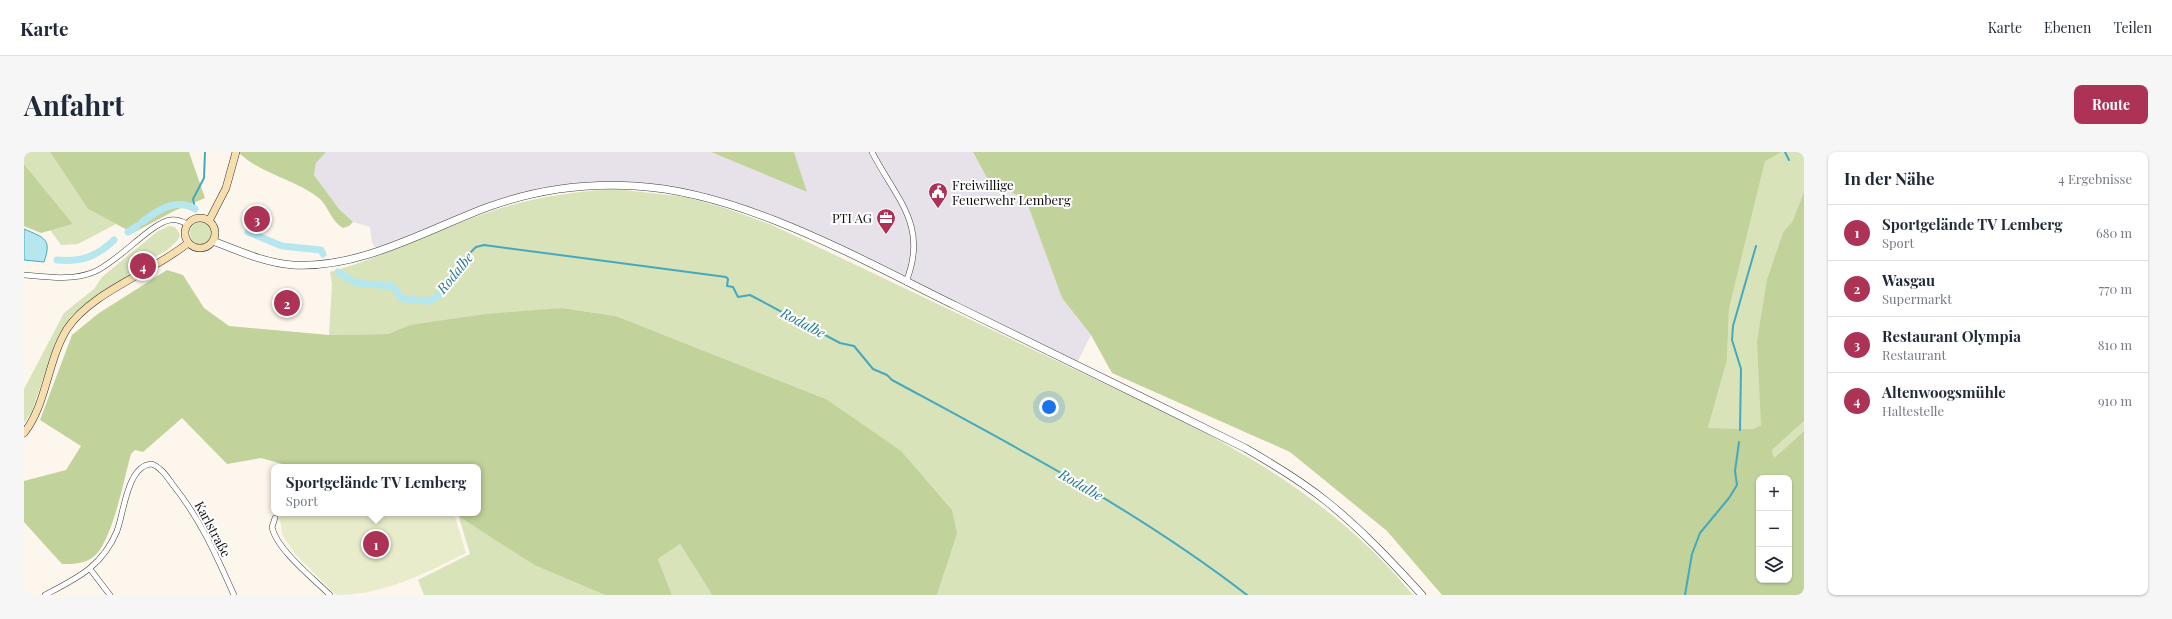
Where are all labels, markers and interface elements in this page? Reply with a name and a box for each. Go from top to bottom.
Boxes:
text: Karte [20,15,68,41]
text: Karte [1988,18,2022,37]
text: Ebenen [2044,18,2091,37]
text: Teilen [2113,18,2152,37]
button: Route [2074,85,2148,124]
text: Anfahrt [24,86,124,123]
text: In der Nähe [1844,167,1935,189]
text: 4 Ergebnisse [2058,170,2132,187]
place label: Freiwillige Feuerwehr Lemberg [952,176,1071,208]
public building icon: Freiwillige Feuerwehr Lemberg [927,181,949,209]
pin: 3 [244,204,270,234]
office icon: PTI AG [875,207,897,235]
place label: PTI AG [832,209,872,226]
text: Sportgelände TV Lemberg [1882,214,2062,234]
text: 1 [1855,224,1859,241]
text: 680 m [2096,224,2132,241]
text: Sport [1882,234,1914,251]
water label: Rodalbe [432,248,477,298]
pin: 4 [130,251,156,281]
text: Wasgau [1882,270,1935,290]
text: 2 [1854,280,1860,297]
text: 770 m [2099,280,2132,297]
pin: 2 [274,288,300,318]
text: Supermarkt [1882,290,1952,307]
water label: Rodalbe [777,302,829,342]
text: Restaurant Olympia [1882,326,2021,346]
text: 3 [1854,336,1860,353]
text: 810 m [2098,336,2132,353]
text: Restaurant [1882,346,1946,363]
text: Altenwoogsmühle [1882,382,2006,402]
text: 4 [1854,392,1860,409]
text: 910 m [2098,392,2132,409]
your location [1039,397,1059,417]
text: Haltestelle [1882,402,1944,419]
popup [271,464,481,516]
water label: Rodalbe [1055,464,1107,505]
text: Sportgelände TV Lemberg [286,472,466,492]
map controls [1756,475,1792,583]
button: + [1756,475,1792,511]
text: Sport [286,492,318,509]
street label: Karlstraße [192,498,235,560]
button: − [1756,511,1792,547]
pin: 1 [363,529,389,559]
button: layers [1756,547,1792,583]

